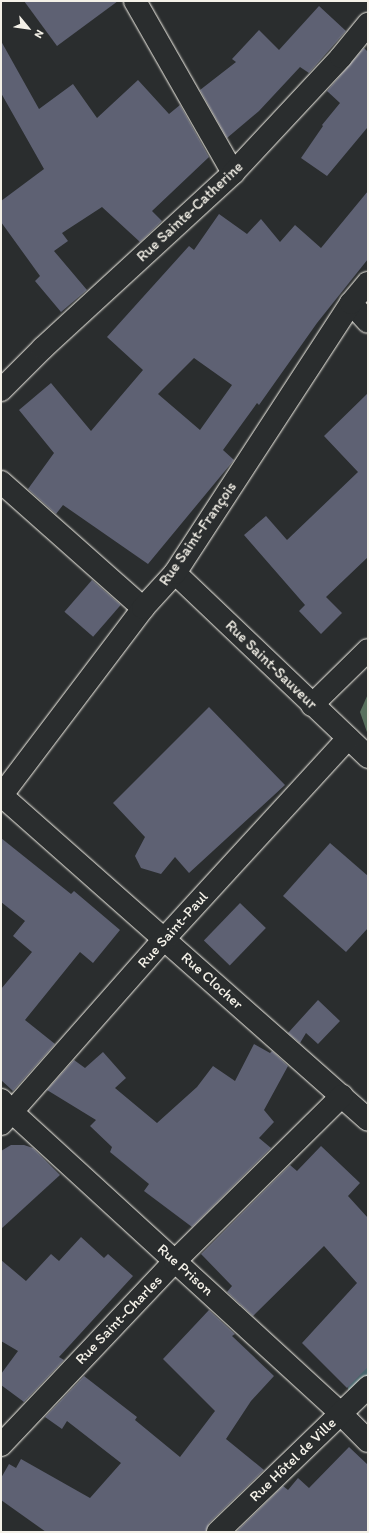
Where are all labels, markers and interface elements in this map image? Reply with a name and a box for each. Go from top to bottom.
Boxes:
north arrow [8,8,48,48]
text: N [31,28,46,40]
street label: Rue Sainte-Catherine [133,158,247,266]
street label: Rue Saint-François [155,478,241,590]
street label: Rue Saint-Sauveur [221,617,321,713]
street label: Rue Saint-Paul [134,888,212,972]
street label: Rue Clocher [177,948,247,1014]
street label: Rue Prison [153,1240,217,1300]
street label: Rue Saint-Charles [72,1271,166,1369]
street label: Rue Hôtel de Ville [246,1414,340,1506]

